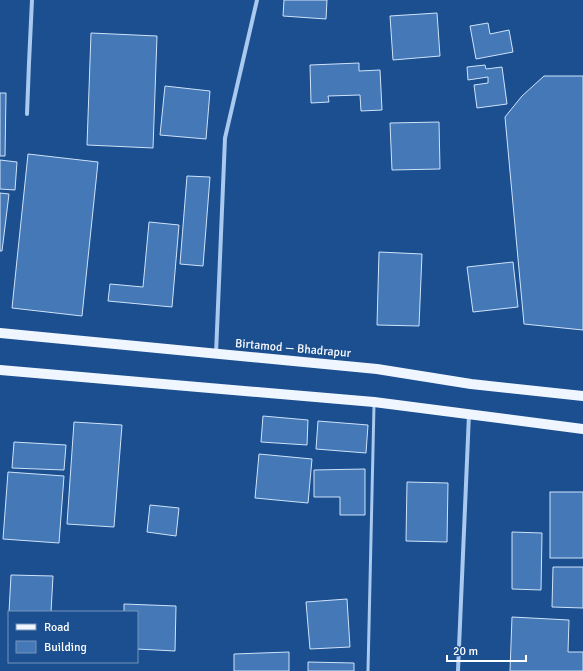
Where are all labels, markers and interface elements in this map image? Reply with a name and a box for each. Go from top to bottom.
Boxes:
street label: Birtamod — Bhadrapur [234,336,352,361]
legend [8,611,138,663]
text: Road [44,620,70,635]
scale bar [447,637,526,663]
text: Building [44,640,87,655]
text: 20 m [453,644,478,659]

